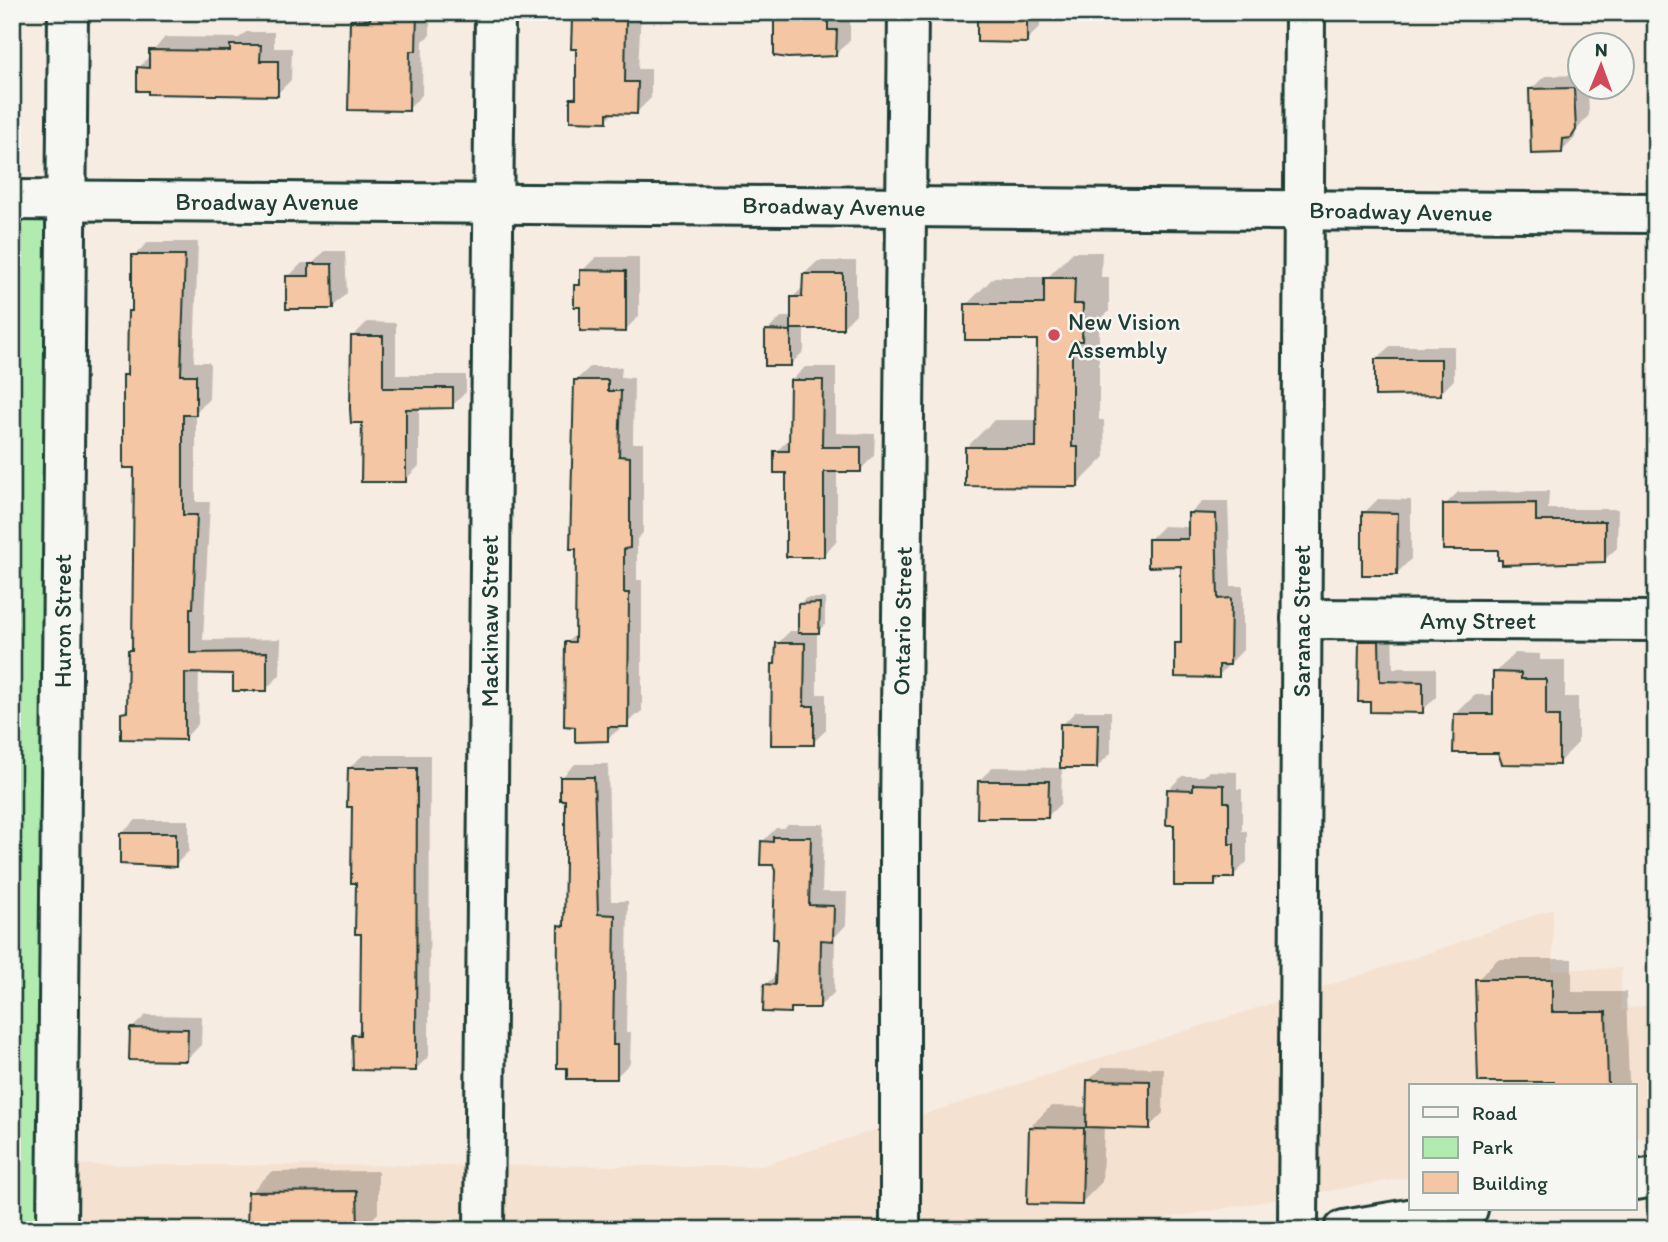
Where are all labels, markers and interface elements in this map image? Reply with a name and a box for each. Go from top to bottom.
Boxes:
north arrow [1566,32,1636,102]
text: N [1595,38,1608,61]
street label: Broadway Avenue [175,187,359,216]
street label: Broadway Avenue [742,190,926,222]
street label: Broadway Avenue [1309,195,1493,227]
place label: New Vision Assembly [1068,307,1181,364]
marker: New Vision Assembly [1046,327,1062,343]
street label: Mackinaw Street [475,535,504,707]
street label: Saranac Street [1287,545,1316,697]
street label: Ontario Street [886,546,918,696]
street label: Huron Street [48,554,77,688]
street label: Amy Street [1420,606,1536,635]
legend [1409,1084,1636,1210]
text: Road [1472,1100,1518,1125]
text: Park [1472,1134,1514,1159]
text: Building [1472,1170,1548,1195]

